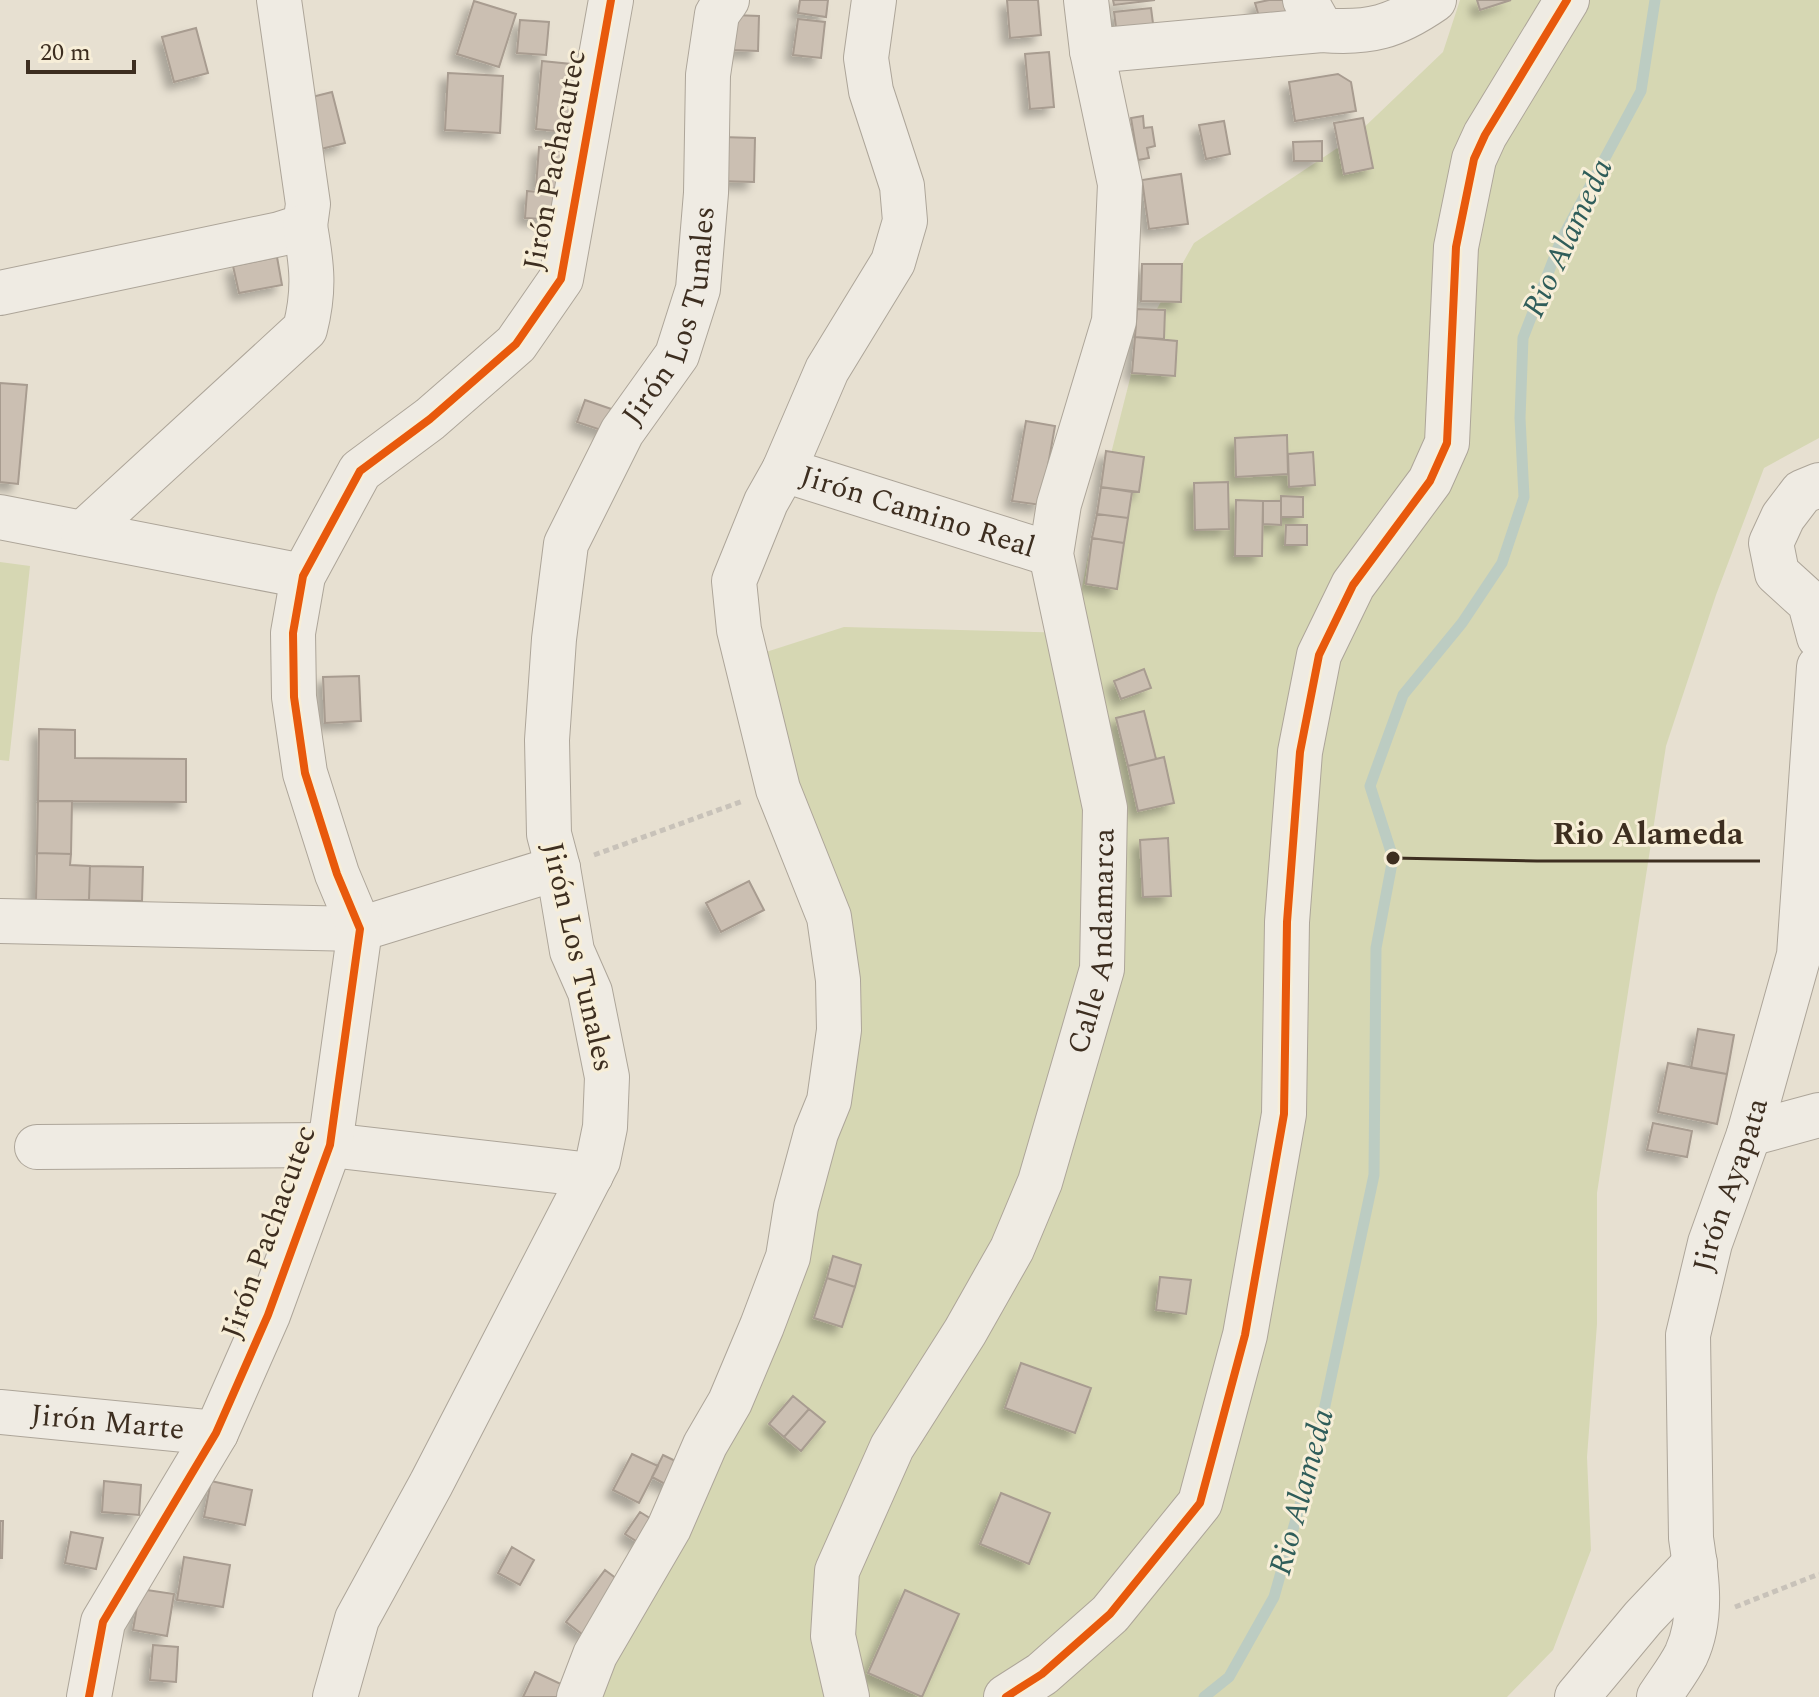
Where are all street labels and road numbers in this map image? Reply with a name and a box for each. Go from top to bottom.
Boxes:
street label: Jirón Pachacutec [511,46,599,274]
street label: Jirón Los Tunales [610,204,728,435]
street label: Jirón Camino Real [794,453,1041,571]
street label: Calle Andamarca [1055,827,1128,1060]
street label: Jirón Los Tunales [529,838,627,1076]
street label: Jirón Ayapata [1681,1092,1781,1277]
street label: Jirón Pachacutec [209,1119,329,1345]
street label: Jirón Marte [28,1392,187,1453]

